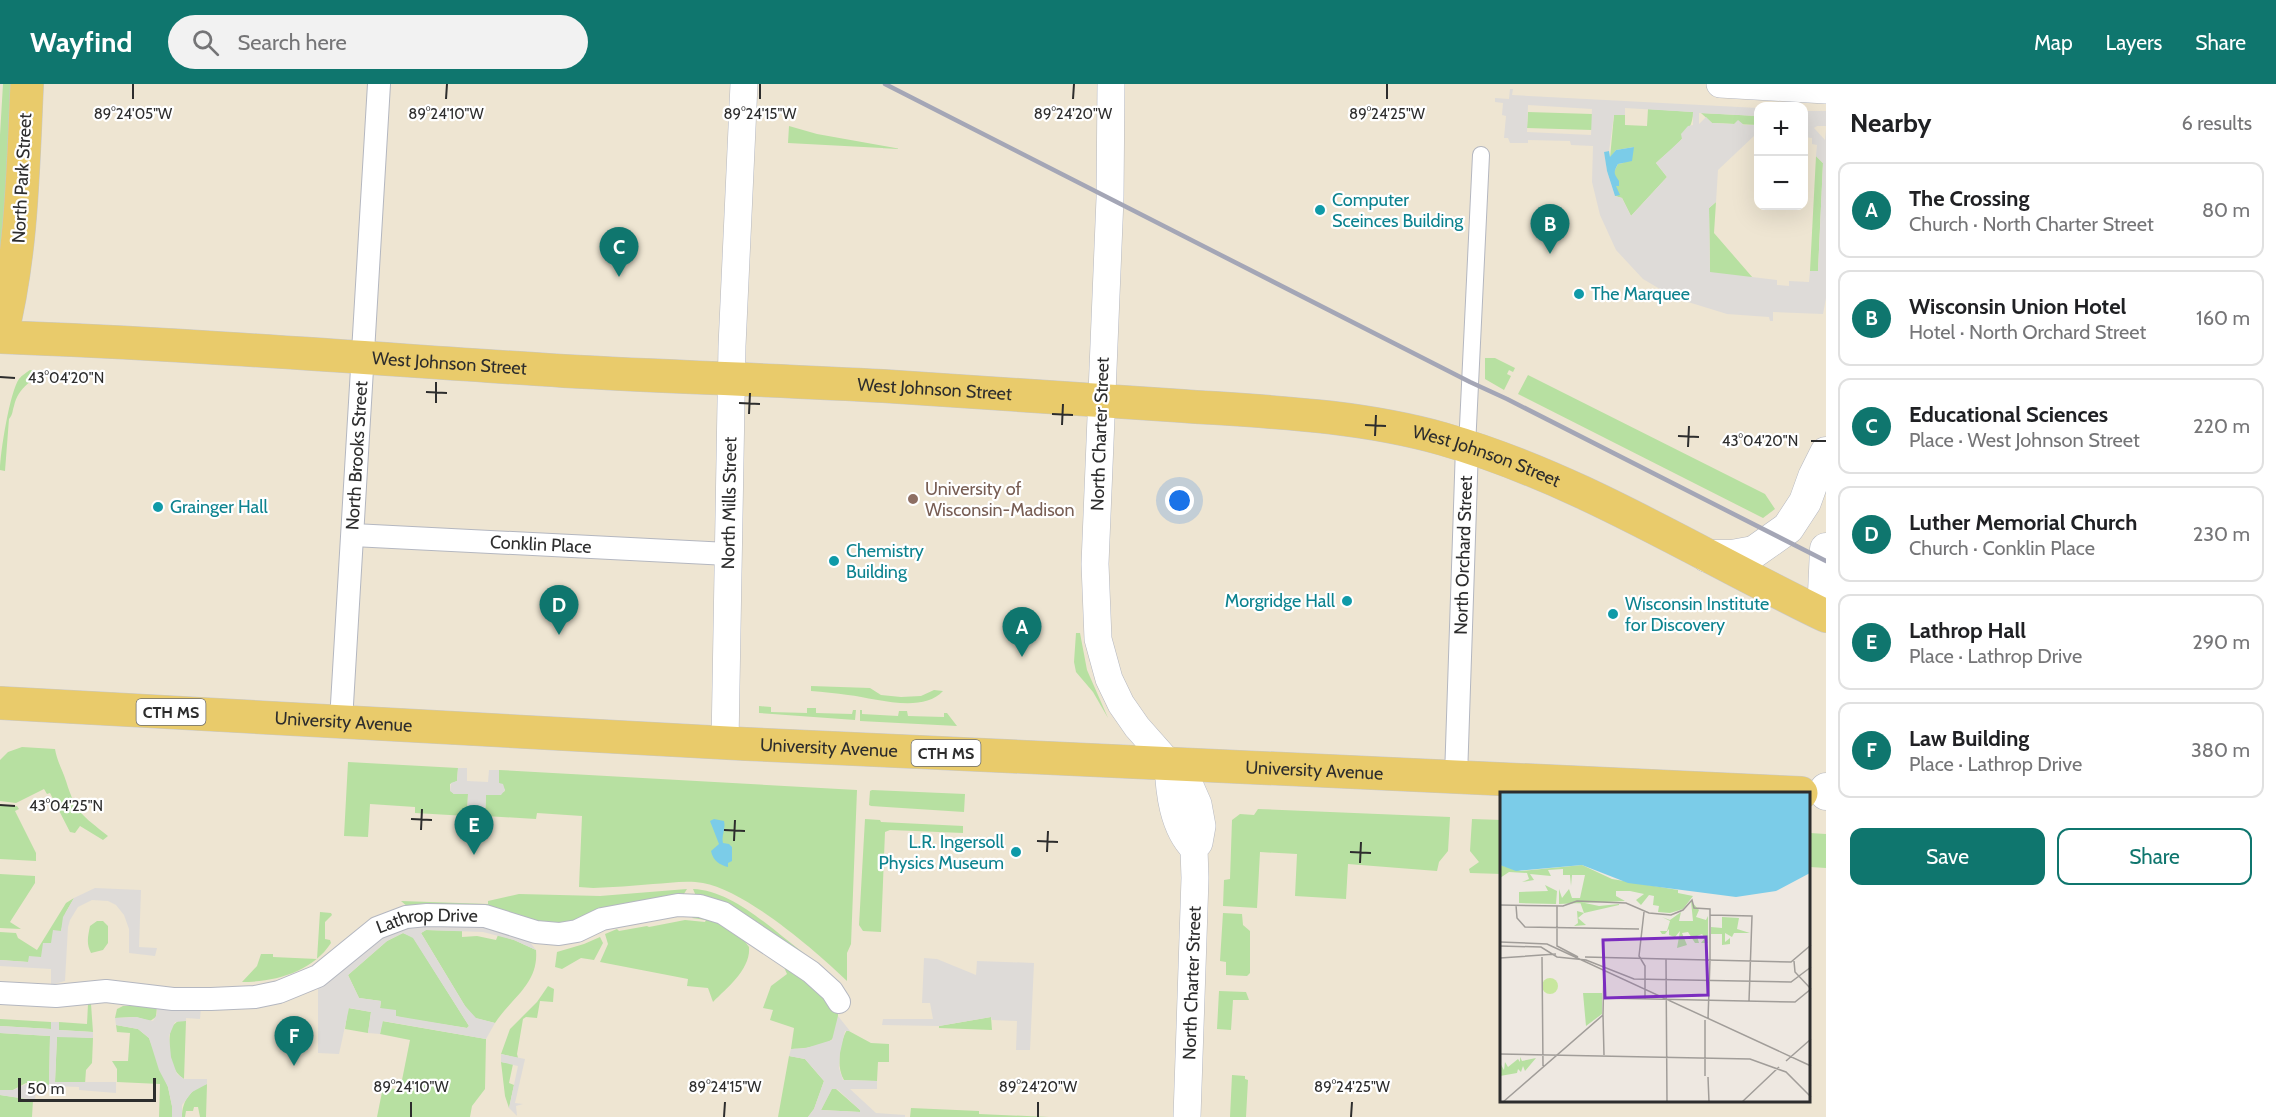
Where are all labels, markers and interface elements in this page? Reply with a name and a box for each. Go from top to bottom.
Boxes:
search box [168,15,588,69]
text: Wayfind [30,25,132,59]
icon: search [189,26,222,59]
text: Search here [237,29,347,56]
text: Map [2034,30,2073,55]
text: Layers [2106,30,2162,55]
text: Share [2195,30,2246,55]
map controls [1754,102,1808,210]
button: + [1754,102,1808,156]
text: 89°24'05"W [94,105,173,123]
text: 89°24'10"W [408,105,484,123]
text: 89°24'15"W [724,105,797,123]
text: 89°24'20"W [1034,105,1113,123]
text: 89°24'25"W [1349,105,1426,123]
text: Nearby [1850,107,1931,139]
text: 6 results [2181,111,2252,135]
street label: North Park Street [8,112,36,244]
button: − [1754,156,1808,210]
text: The Crossing [1909,185,2030,212]
place label: Computer Sceinces Building [1332,189,1464,232]
text: A [1865,198,1878,222]
text: 80 m [2202,198,2250,222]
marker: Computer Sceinces Building [1313,203,1327,217]
pin: B [1530,204,1570,254]
text: Church · North Charter Street [1909,212,2154,236]
pin: C [600,228,638,277]
place label: The Marquee [1591,283,1690,305]
marker: The Marquee [1572,287,1586,301]
text: Wisconsin Union Hotel [1909,293,2126,320]
text: B [1865,306,1878,330]
text: 160 m [2196,306,2250,330]
text: Hotel · North Orchard Street [1909,320,2146,344]
street label: West Johnson Street [371,347,527,380]
street label: North Charter Street [1086,357,1114,511]
text: 43°04'20"N [28,369,104,387]
street label: West Johnson Street [857,374,1013,405]
street label: North Brooks Street [341,380,372,531]
text: Educational Sciences [1909,401,2108,428]
text: C [1865,414,1878,438]
text: 220 m [2193,414,2250,438]
street label: West Johnson Street [1410,421,1564,492]
text: Place · West Johnson Street [1909,428,2140,452]
text: 43°04'20"N [1722,432,1798,450]
street label: North Mills Street [717,437,741,569]
street label: North Orchard Street [1450,475,1477,635]
place label: University of Wisconsin-Madison [925,478,1075,521]
your location [1165,486,1194,515]
marker: University of Wisconsin-Madison [906,492,920,506]
place label: Grainger Hall [170,496,268,518]
marker: Grainger Hall [151,500,165,514]
text: Luther Memorial Church [1909,509,2137,536]
text: D [1864,522,1879,546]
text: 230 m [2193,522,2250,546]
street label: Conklin Place [490,531,592,558]
text: Church · Conklin Place [1909,536,2095,560]
place label: Chemistry Building [846,540,924,583]
marker: Chemistry Building [827,554,841,568]
pin: D [540,586,578,635]
place label: Morgridge Hall [1225,590,1336,612]
place label: Wisconsin Institute for Discovery [1625,593,1769,636]
marker: Morgridge Hall [1340,594,1354,608]
marker: Wisconsin Institute for Discovery [1606,607,1620,621]
pin: A [1002,608,1042,657]
text: Lathrop Hall [1909,617,2026,644]
text: E [1866,630,1877,654]
text: 290 m [2192,630,2250,654]
text: Place · Lathrop Drive [1909,644,2082,668]
road number: CTH MS [136,699,206,725]
street label: University Avenue [274,707,413,737]
text: Law Building [1909,725,2029,752]
street label: University Avenue [759,734,898,762]
text: F [1866,738,1877,762]
text: 380 m [2191,738,2250,762]
road number: CTH MS [912,740,980,766]
text: Place · Lathrop Drive [1909,752,2082,776]
street label: University Avenue [1245,756,1384,785]
inset map [1500,792,1811,1102]
text: 43°04'25"N [29,797,103,815]
pin: E [454,806,494,855]
button: Save [1850,828,2045,885]
button: Share [2057,828,2252,885]
place label: L.R. Ingersoll Physics Museum [879,831,1005,874]
marker: L.R. Ingersoll Physics Museum [1009,845,1023,859]
street label: Lathrop Drive [373,904,478,938]
street label: North Charter Street [1178,906,1206,1060]
pin: F [274,1016,314,1066]
scale bar [18,1075,156,1102]
text: 89°24'10"W [373,1078,449,1096]
text: 89°24'15"W [689,1078,762,1096]
text: 89°24'20"W [999,1078,1078,1096]
text: 89°24'25"W [1314,1078,1391,1096]
text: 50 m [27,1079,64,1098]

